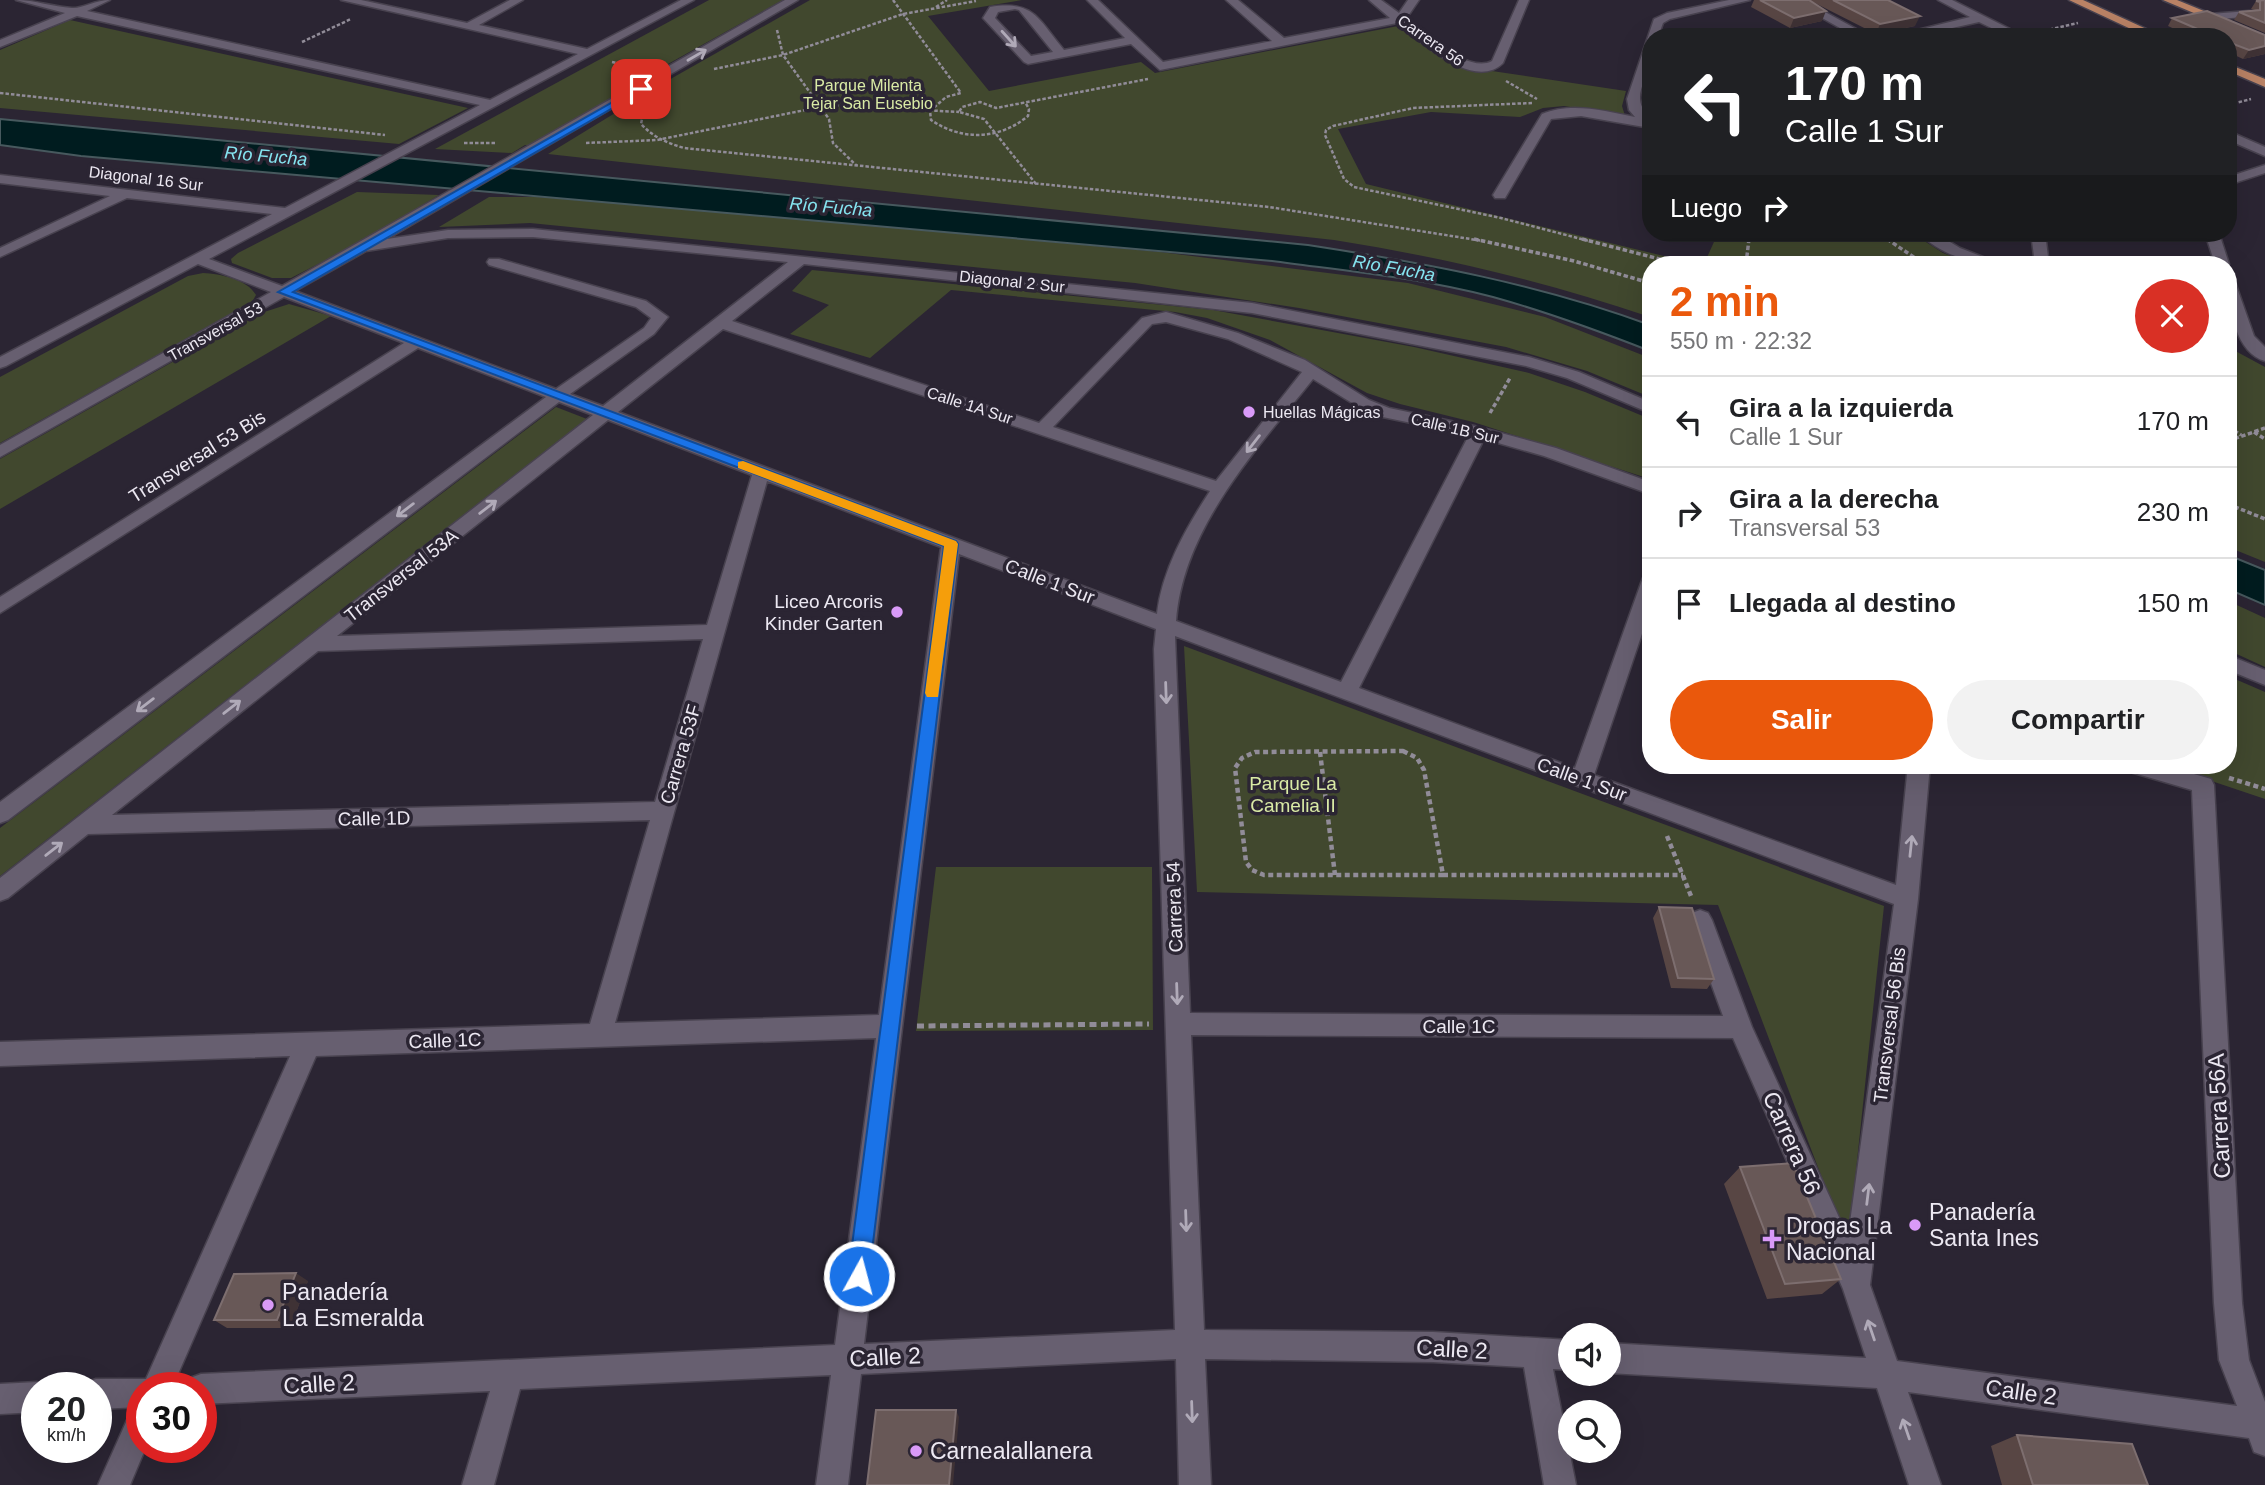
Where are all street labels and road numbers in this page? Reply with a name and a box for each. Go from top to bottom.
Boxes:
street label: Carrera 56 [1395,12,1467,69]
street label: Diagonal 16 Sur [88,163,205,194]
street label: Diagonal 2 Sur [958,268,1066,296]
street label: Transversal 53 [165,298,265,364]
street label: Calle 1A Sur [925,384,1015,428]
street label: Transversal 53 Bis [125,406,269,507]
street label: Calle 1B Sur [1409,410,1501,447]
street label: Transversal 53A [341,525,462,626]
street label: Calle 1 Sur [1002,555,1098,608]
street label: Carrera 53F [656,702,705,806]
street label: Calle 1 Sur [1534,754,1630,806]
street label: Calle 1D [337,807,411,830]
street label: Carrera 54 [1162,861,1187,953]
street label: Transversal 56 Bis [1870,946,1909,1104]
street label: Calle 1C [1423,1016,1495,1037]
street label: Calle 1C [408,1029,482,1052]
street label: Carrera 56A [2203,1052,2235,1179]
street label: Carrera 56 [1758,1087,1826,1199]
street label: Calle 2 [1416,1334,1488,1364]
street label: Calle 2 [849,1342,921,1372]
street label: Calle 2 [283,1369,355,1399]
street label: Calle 2 [1984,1374,2058,1410]

